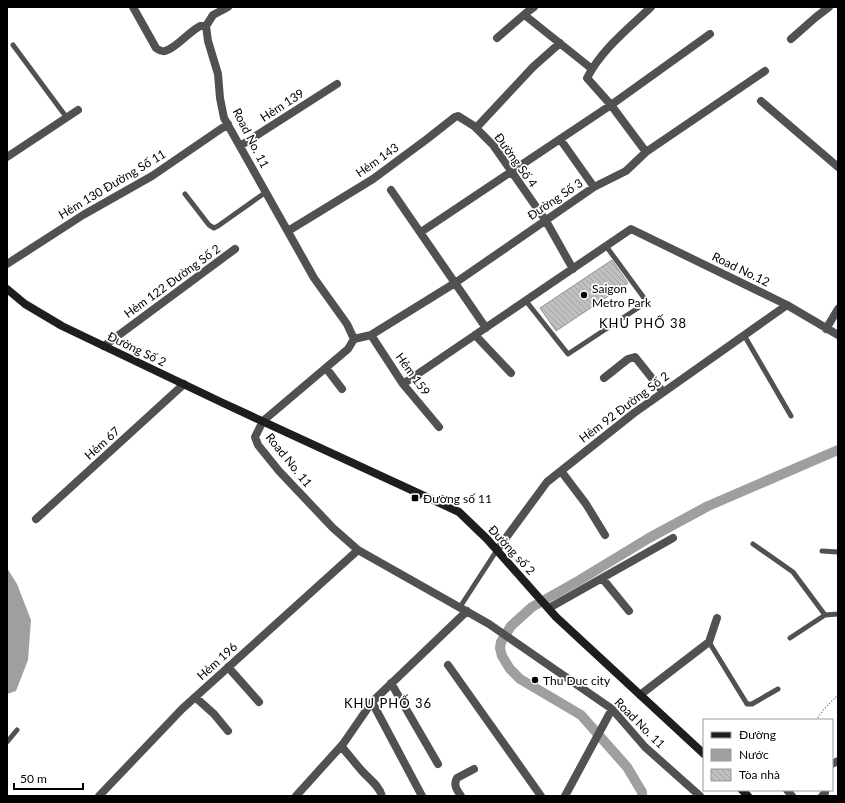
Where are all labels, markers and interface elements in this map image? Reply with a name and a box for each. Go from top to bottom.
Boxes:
street label: Hẻm 139 [257,85,307,125]
street label: Road No. 11 [229,106,273,171]
street label: Đường Số 4 [491,130,541,190]
street label: Hẻm 143 [353,140,401,180]
street label: Hẻm 130 Đường Số 11 [56,146,168,222]
street label: Đường Số 3 [525,175,585,223]
street label: Hẻm 122 Đường Số 2 [121,241,223,321]
street label: Road No.12 [710,249,772,289]
place label: Saigon Metro Park [592,281,652,310]
marker: Saigon Metro Park [579,290,589,300]
district label: KHU PHỐ 38 [599,314,687,331]
street label: Đường Số 2 [105,328,169,370]
street label: Hẻm 159 [392,350,434,398]
street label: Hẻm 92 Đường Số 2 [576,368,672,446]
street label: Hẻm 67 [81,423,123,463]
street label: Road No. 11 [263,430,315,490]
place label: Đường số 11 [423,491,492,506]
marker: Đường số 11 [410,493,420,503]
street label: Đường số 2 [485,522,539,578]
street label: Hẻm 196 [194,639,240,683]
place label: Thu Duc city [543,673,611,688]
marker: Thu Duc city [530,675,540,685]
district label: KHU PHỐ 36 [344,694,432,711]
street label: Road No. 11 [612,695,668,751]
legend [703,719,833,791]
text: Đường [739,727,776,742]
text: Nước [739,747,769,762]
scale bar [14,765,83,791]
text: Tòa nhà [739,767,780,782]
text: 50 m [20,771,47,786]

